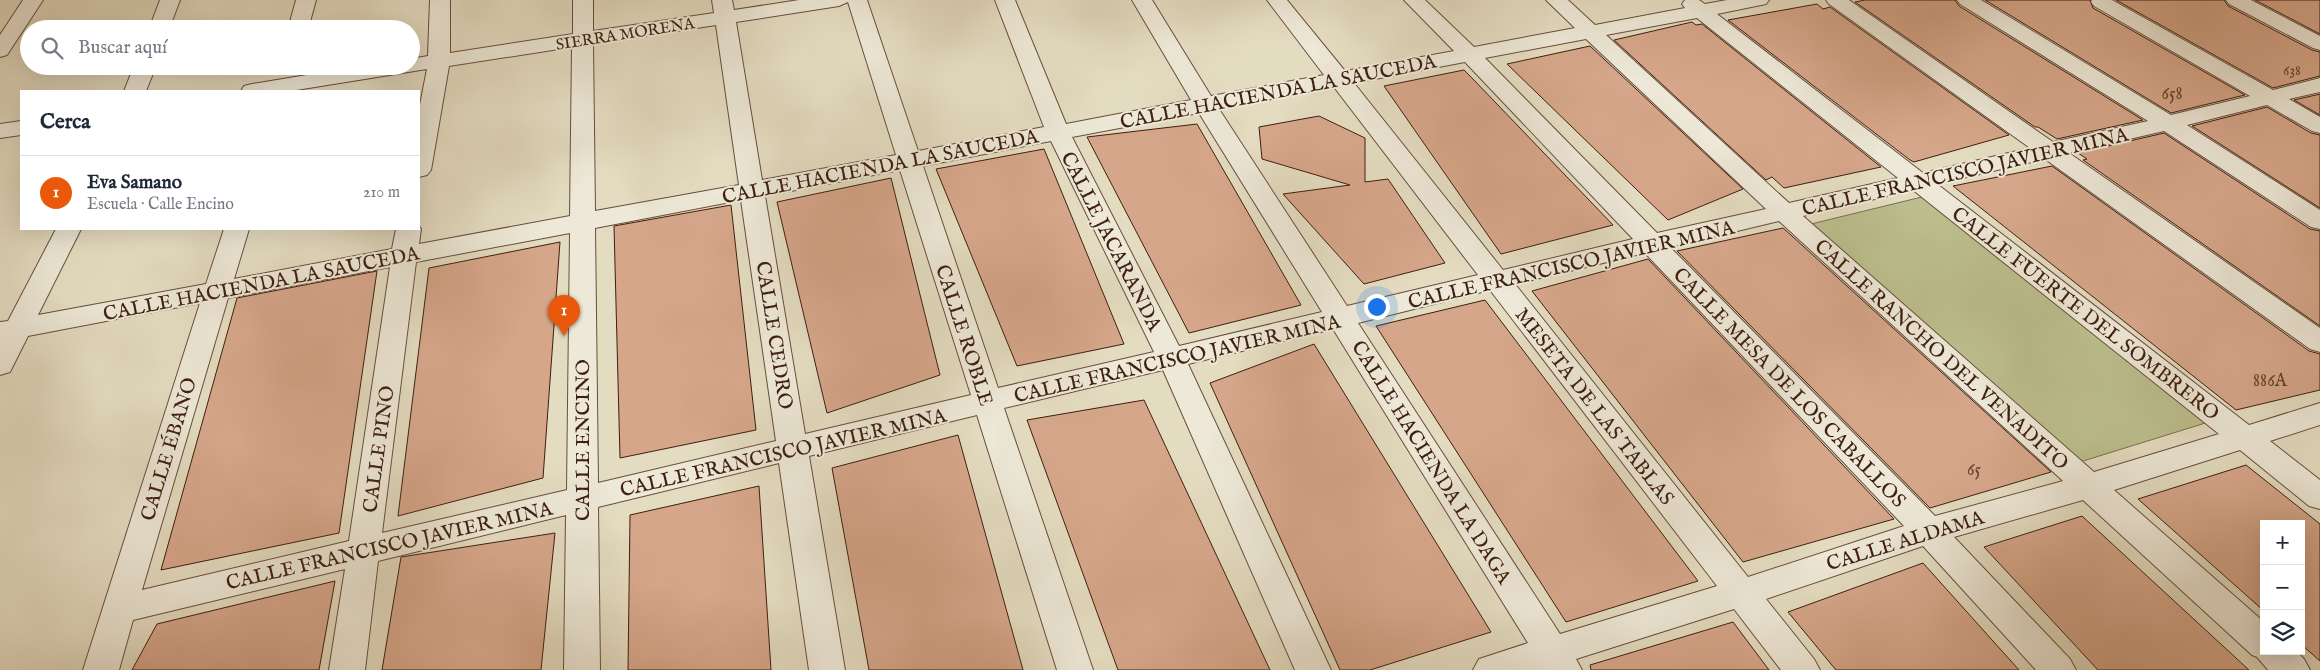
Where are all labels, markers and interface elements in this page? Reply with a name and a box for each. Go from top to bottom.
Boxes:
street label: SIERRA MORENA [555,14,697,56]
search box [20,20,420,75]
icon: search [38,34,66,62]
text: Buscar aquí [78,36,167,60]
street label: CALLE HACIENDA LA SAUCEDA [1118,49,1439,135]
house number: 638 [2283,61,2301,80]
house number: 658 [2161,83,2183,106]
text: Cerca [40,109,90,136]
street label: CALLE FRANCISCO JAVIER MINA [1800,123,2131,222]
street label: CALLE HACIENDA LA SAUCEDA [720,124,1041,210]
street label: CALLE JACARANDA [1055,148,1167,336]
text: Eva Samano [87,171,182,195]
text: 1 [53,183,59,203]
text: 210 m [363,183,400,203]
text: Escuela · Calle Encino [87,195,234,215]
street label: CALLE FUERTE DEL SOMBRERO [1946,202,2224,426]
street label: CALLE FRANCISCO JAVIER MINA [1406,216,1737,315]
street label: CALLE RANCHO DEL VENADITO [1809,234,2073,476]
street label: CALLE HACIENDA LA SAUCEDA [101,241,422,327]
street label: CALLE CEDRO [749,259,798,411]
street label: CALLE ROBLE [929,262,998,409]
street label: CALLE MESA DE LOS CABALLOS [1667,263,1911,513]
your location [1364,294,1390,320]
pin: 1 [548,295,580,336]
street label: MESETA DE LAS TABLAS [1509,303,1679,511]
street label: CALLE FRANCISCO JAVIER MINA [1012,310,1343,409]
street label: CALLE HACIENDA LA DAGA [1345,336,1516,590]
street label: CALLE ENCINO [571,359,596,521]
house number: 886A [2253,370,2288,393]
street label: CALLE ÉBANO [136,375,203,524]
street label: CALLE PINO [358,384,401,514]
street label: CALLE FRANCISCO JAVIER MINA [618,404,949,503]
house number: 65 [1967,459,1982,482]
street label: CALLE FRANCISCO JAVIER MINA [224,497,555,596]
street label: CALLE ALDAMA [1824,505,1988,577]
map controls [2260,520,2305,655]
button: + [2260,520,2305,565]
button: − [2260,565,2305,610]
button: layers [2260,610,2305,655]

